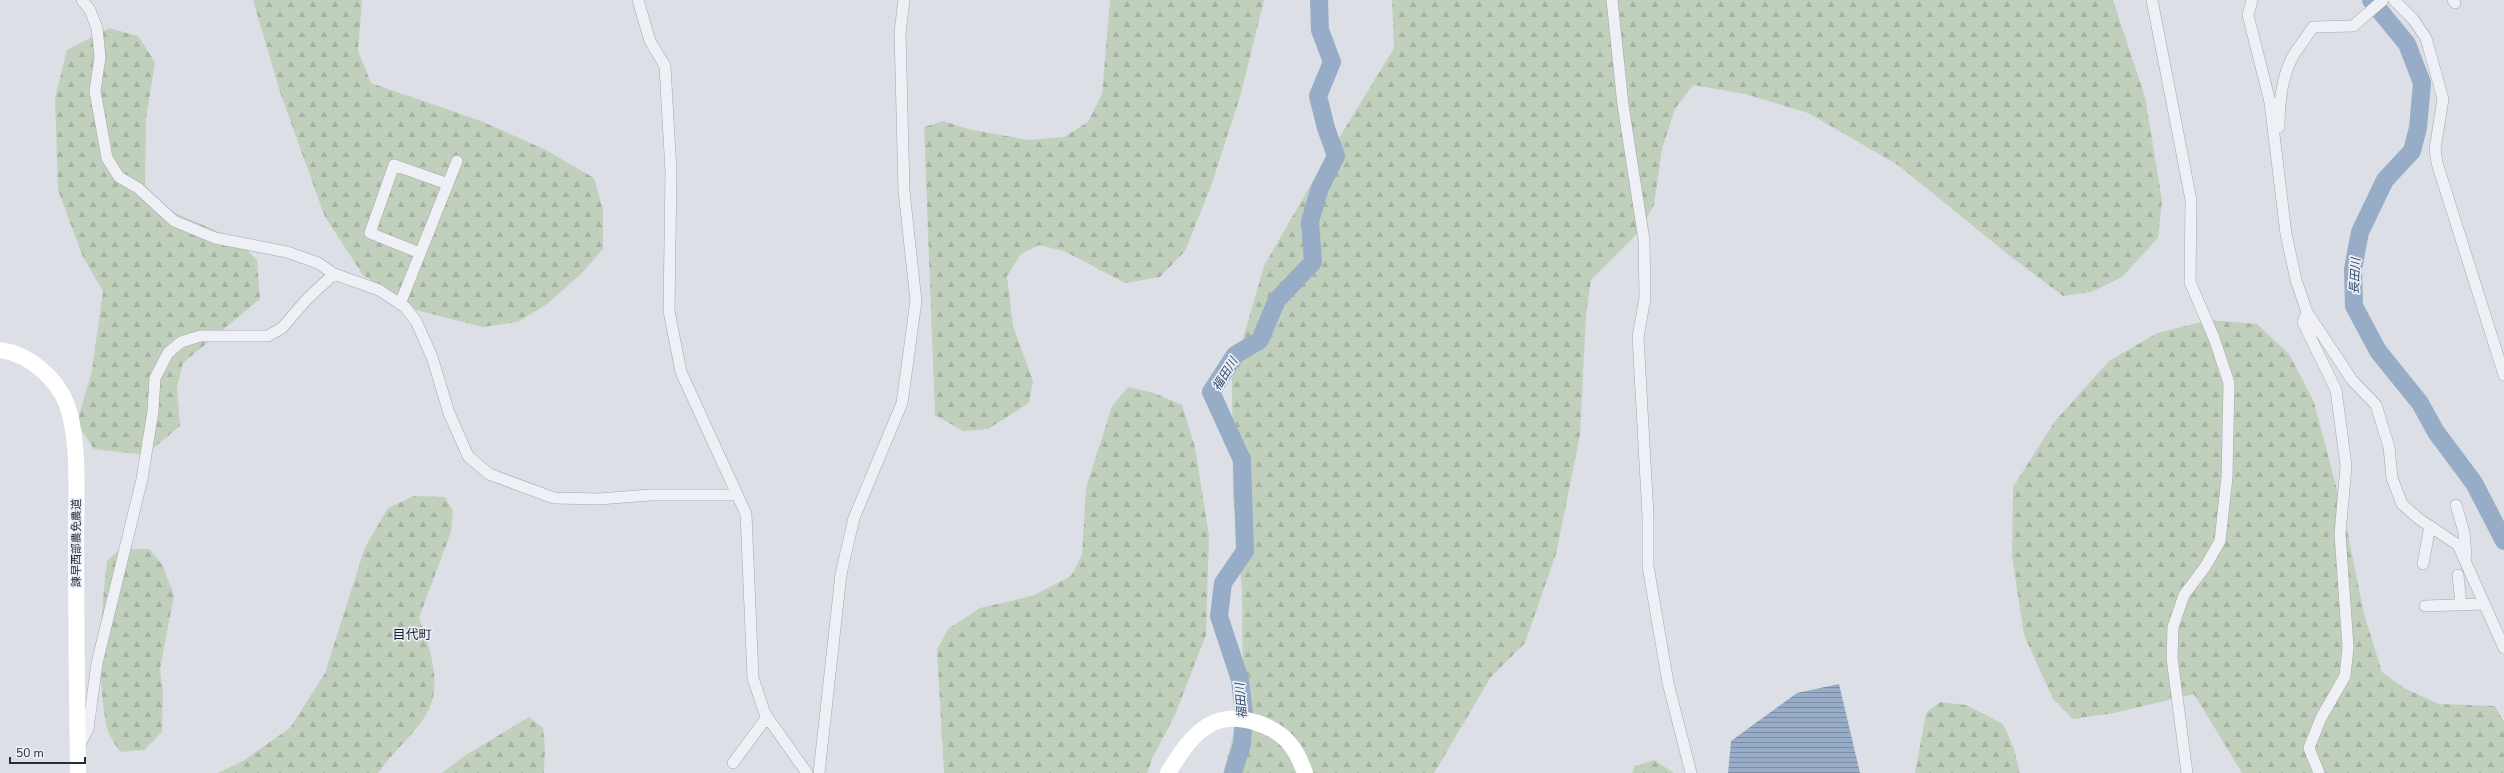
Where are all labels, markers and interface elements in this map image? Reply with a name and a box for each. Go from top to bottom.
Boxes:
water label: 長田川 [2346,256,2364,294]
water label: 福田川 [1209,353,1242,394]
street label: 諫早西部農免農道 [69,499,84,587]
district label: 目代町 [392,626,432,644]
water label: 福田川 [1231,680,1251,720]
scale bar [10,739,85,765]
text: 50 m [16,745,44,761]

